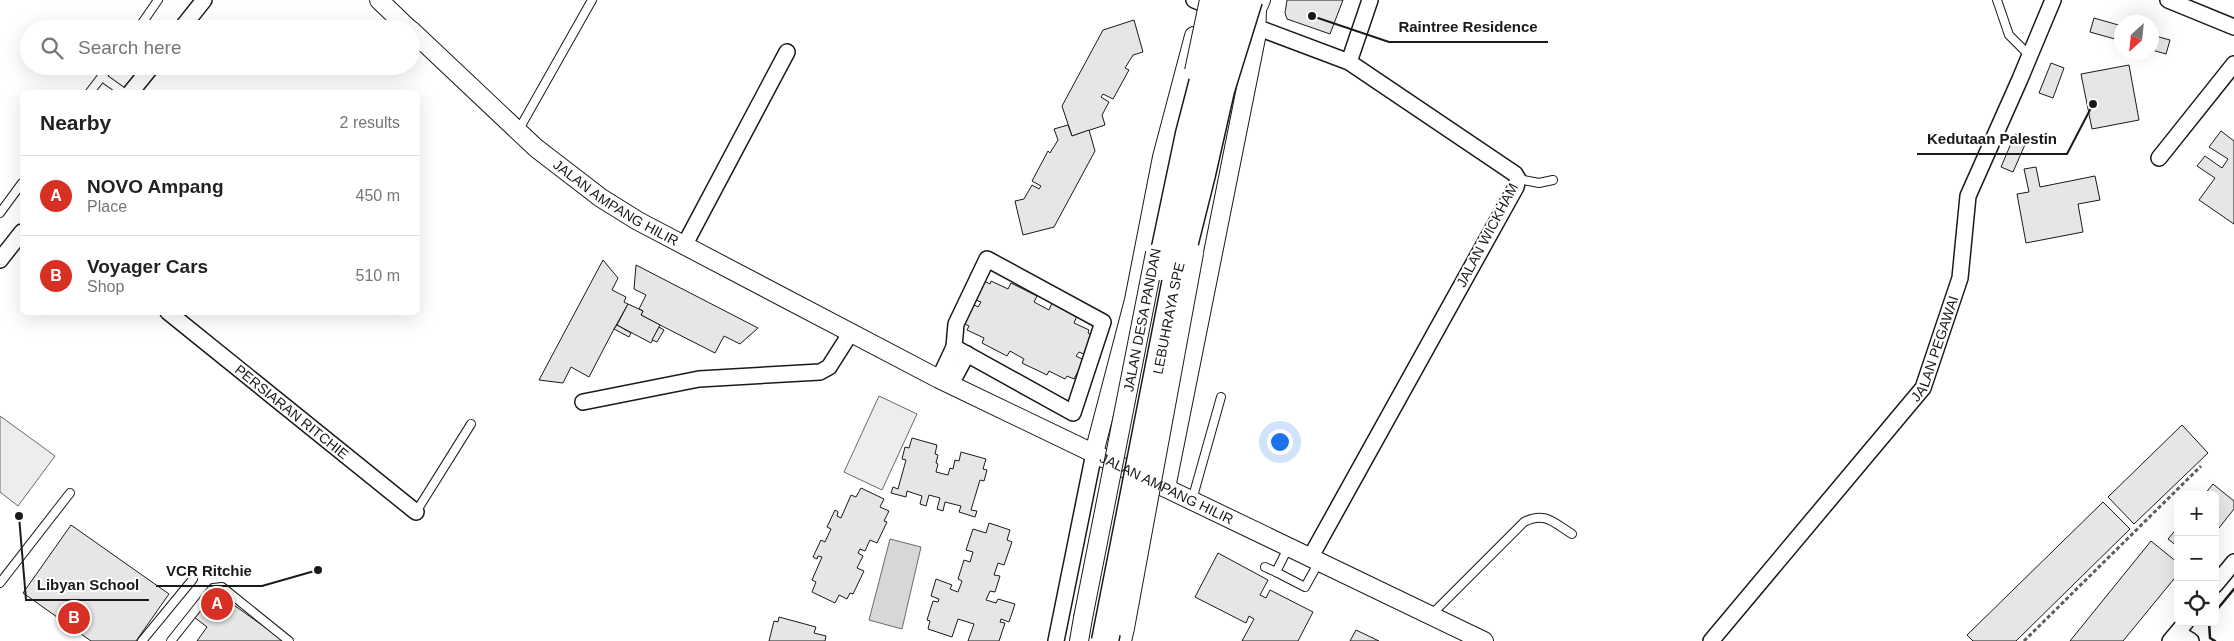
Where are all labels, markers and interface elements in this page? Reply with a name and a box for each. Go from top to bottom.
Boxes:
callout: Raintree Residence [1389,12,1548,42]
north arrow [2114,15,2159,60]
text: Raintree Residence [1398,18,1538,35]
search box [20,20,420,75]
icon: search [38,34,66,62]
text: Search here [78,37,182,58]
text: Nearby [40,111,111,134]
text: 2 results [340,114,400,131]
callout: Kedutaan Palestin [1917,124,2067,154]
text: Kedutaan Palestin [1927,130,2057,147]
street label: JALAN AMPANG HILIR [550,156,681,249]
text: NOVO Ampang [87,176,224,197]
street label: JALAN WICKHAM [1453,180,1521,290]
text: A [50,187,62,204]
text: 450 m [356,187,400,204]
text: Place [87,198,127,215]
street label: JALAN DESA PANDAN [1120,247,1164,393]
text: Voyager Cars [87,256,208,277]
street label: LEBUHRAYA SPE [1150,260,1188,376]
text: B [50,267,62,284]
text: 510 m [356,267,400,284]
text: Shop [87,278,124,295]
street label: JALAN PEGAWAI [1907,294,1961,405]
street label: PERSIARAN RITCHIE [232,361,352,462]
your location [1267,429,1293,455]
street label: JALAN AMPANG HILIR [1097,450,1236,527]
map controls [2174,491,2219,626]
button: + [2174,491,2219,536]
button: − [2174,536,2219,581]
callout: VCR Ritchie [156,556,262,586]
text: VCR Ritchie [166,562,252,579]
callout: Libyan School [26,570,149,600]
text: Libyan School [37,576,139,593]
button: locate [2174,581,2219,626]
pin: A [201,585,233,623]
pin: B [58,599,90,637]

